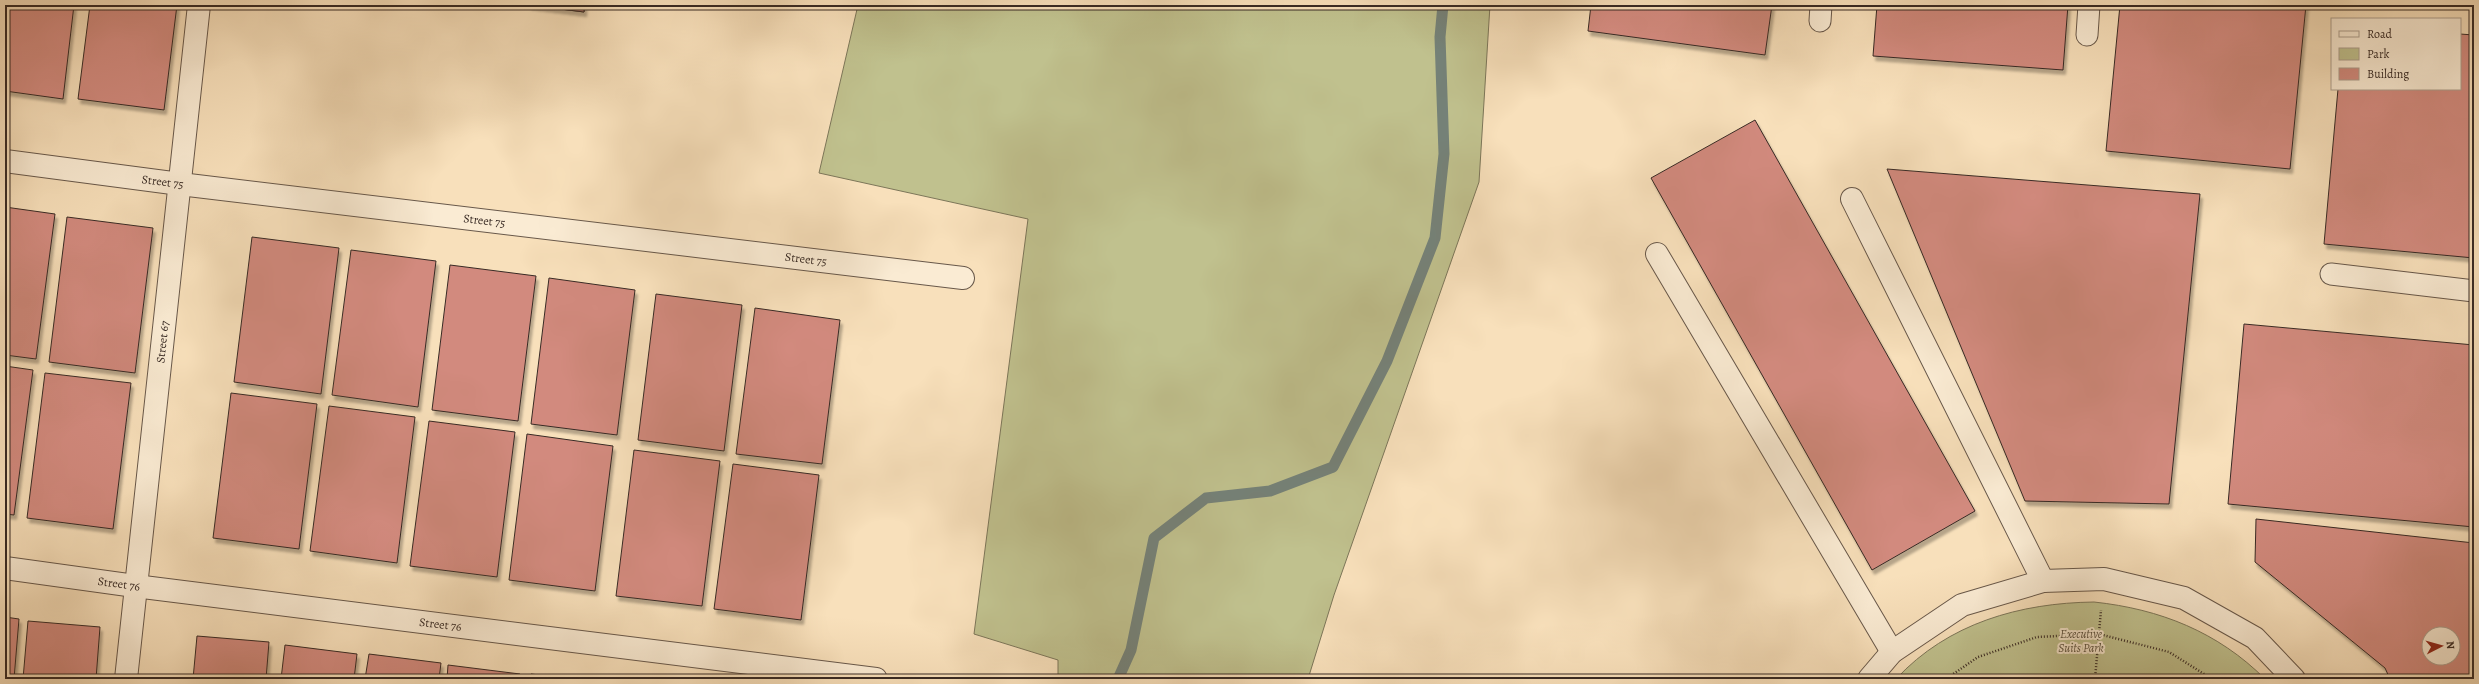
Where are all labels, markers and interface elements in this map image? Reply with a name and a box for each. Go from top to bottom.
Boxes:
legend [2331,18,2461,90]
text: Road [2367,26,2393,42]
text: Park [2367,46,2390,62]
text: Building [2367,66,2409,82]
street label: Street 75 [141,171,185,192]
street label: Street 75 [462,210,506,231]
street label: Street 75 [784,249,828,270]
street label: Street 67 [152,319,173,364]
street label: Street 76 [97,573,141,595]
street label: Street 76 [418,614,463,635]
park label: Executive Suits Park [2058,626,2104,656]
north arrow [2421,626,2461,666]
text: N [2443,640,2458,650]

